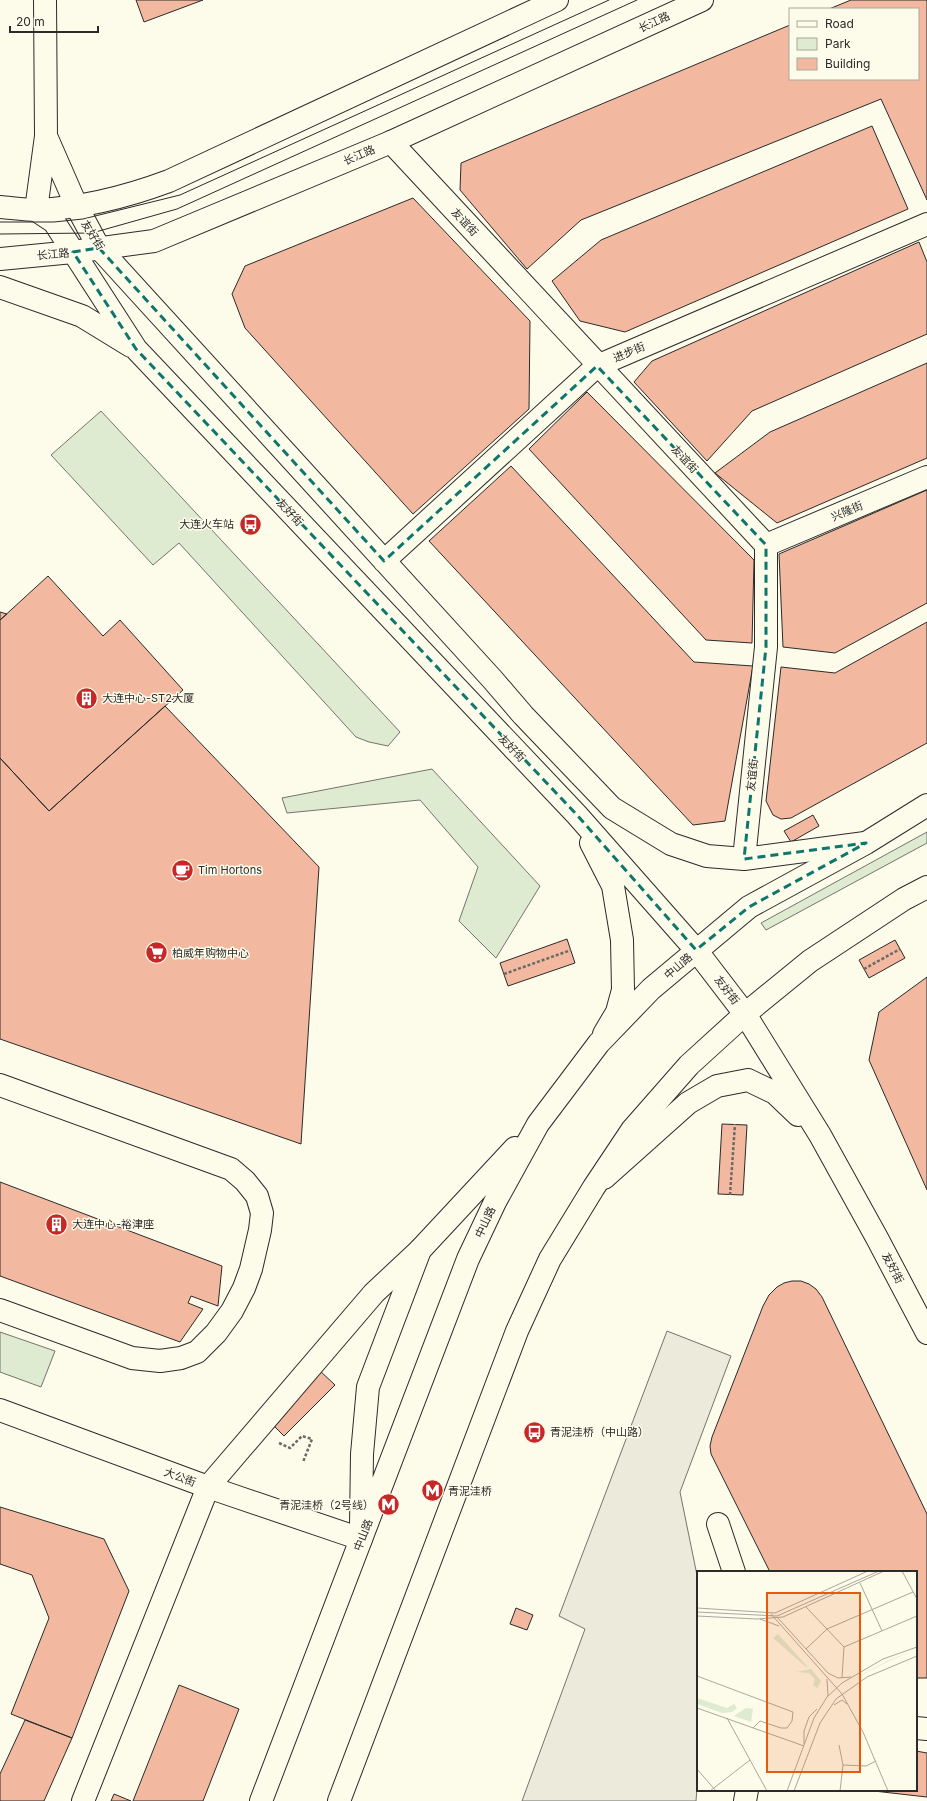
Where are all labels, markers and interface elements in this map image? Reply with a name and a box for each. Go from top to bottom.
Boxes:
scale bar [10,8,98,34]
legend [789,8,919,80]
street label: 长江路 [636,9,672,35]
text: 20 m [16,14,45,29]
text: Road [825,16,854,31]
text: Park [825,36,851,51]
text: Building [825,56,870,71]
street label: 长江路 [341,142,377,168]
street label: 友谊街 [449,205,481,239]
street label: 友好街 [78,217,108,253]
street label: 长江路 [36,246,70,262]
street label: 进步街 [611,339,647,365]
street label: 友谊街 [669,442,701,476]
street label: 友好街 [274,495,306,529]
street label: 兴隆街 [829,498,865,524]
bus stop icon: 大连火车站 [237,511,263,537]
place label: 大连火车站 [179,517,234,531]
building icon: 大连中心-ST2大厦 [74,685,100,711]
place label: 大连中心-ST2大厦 [102,691,194,705]
street label: 友好街 [496,731,528,765]
street label: 友谊街 [743,758,761,792]
cafe icon: Tim Hortons [170,857,196,883]
place label: Tim Hortons [198,863,262,877]
supermarket icon: 柏威年购物中心 [144,940,170,966]
place label: 柏威年购物中心 [172,946,249,960]
street label: 中山路 [661,950,695,982]
street label: 友好街 [711,973,743,1007]
street label: 中山路 [472,1204,498,1240]
building icon: 大连中心-裕津座 [43,1211,69,1237]
place label: 大连中心-裕津座 [72,1217,154,1231]
street label: 友好街 [879,1250,907,1286]
bus stop icon: 青泥洼桥（中山路） [521,1419,547,1445]
place label: 青泥洼桥（中山路） [550,1425,649,1439]
street label: 大公街 [162,1465,198,1489]
metro station icon: 青泥洼桥 [420,1478,446,1504]
place label: 青泥洼桥 [448,1484,492,1498]
metro station icon: 青泥洼桥（2号线） [376,1492,402,1518]
place label: 青泥洼桥（2号线） [279,1498,374,1512]
street label: 中山路 [351,1517,375,1553]
inset map [697,1571,917,1791]

